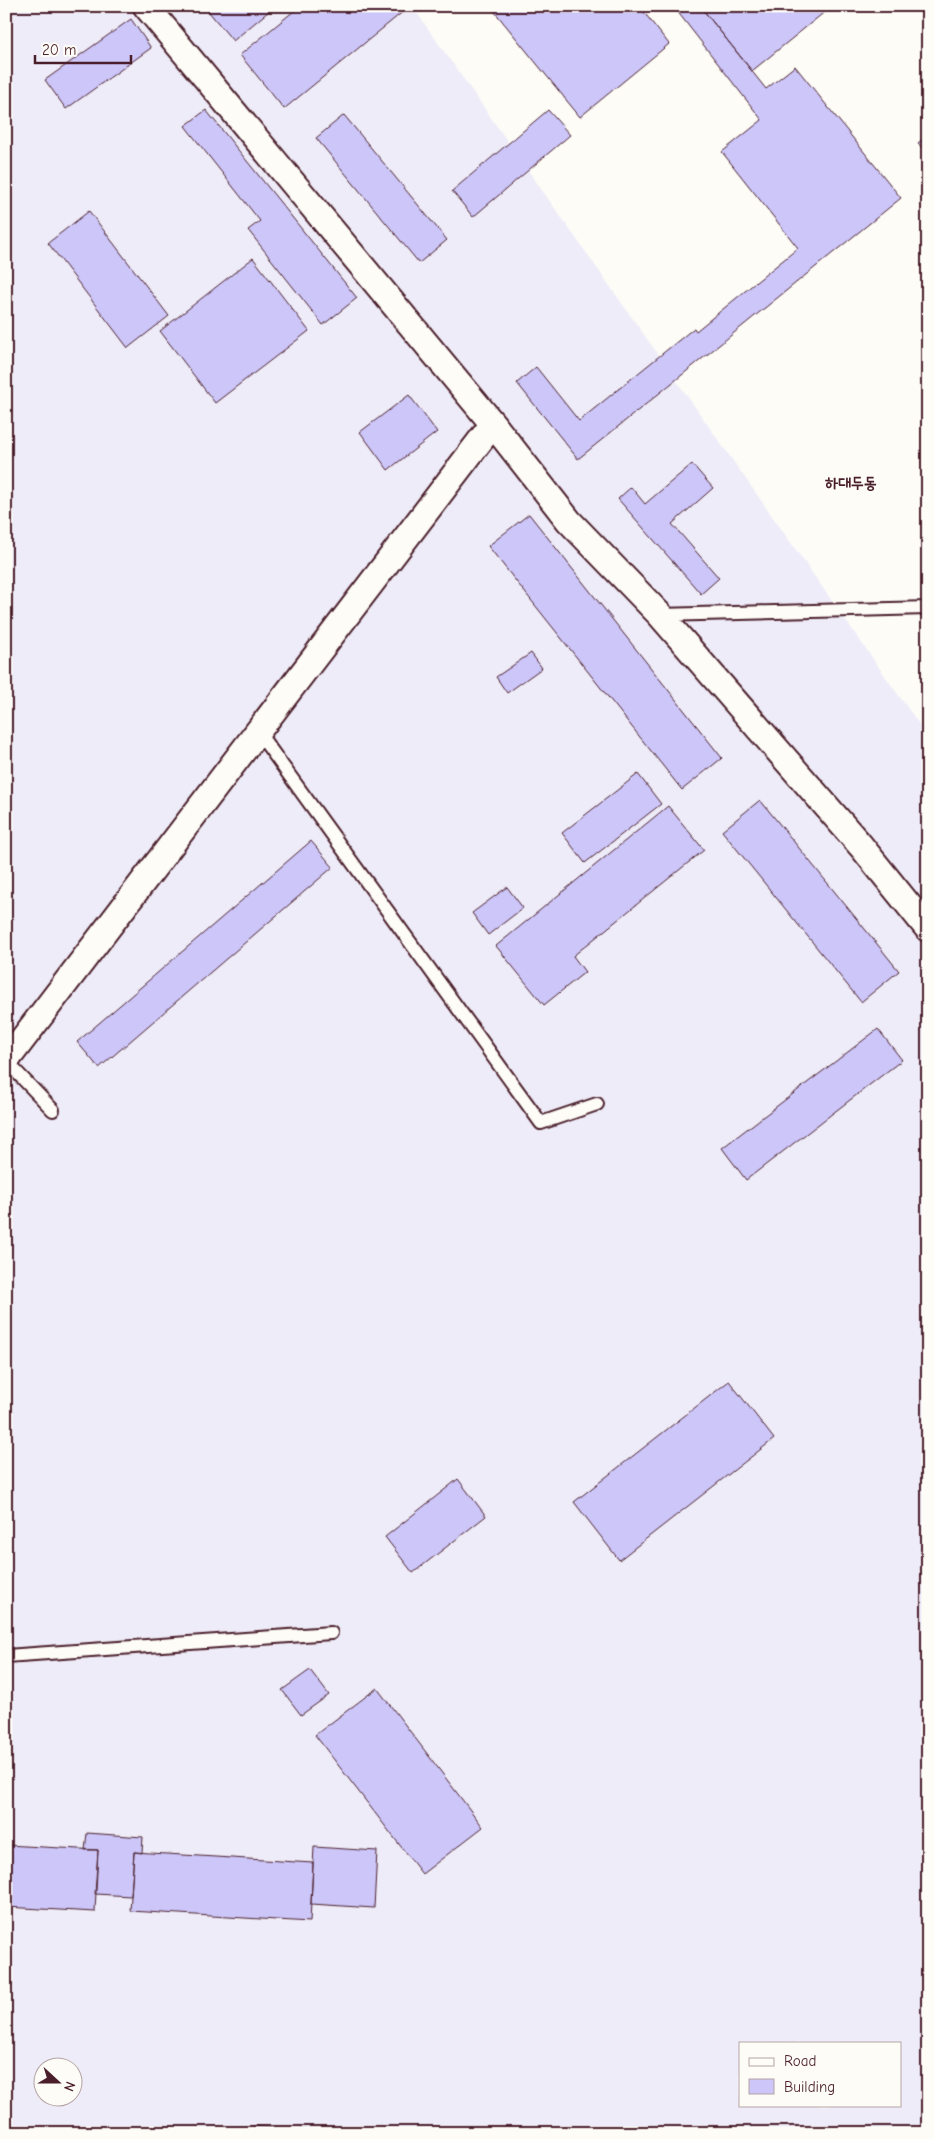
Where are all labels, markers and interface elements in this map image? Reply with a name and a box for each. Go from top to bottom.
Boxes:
scale bar [35,32,131,64]
text: 20 m [42,41,76,59]
district label: 하대두동 [824,474,877,492]
legend [739,2042,902,2106]
text: Road [784,2052,816,2070]
north arrow [32,2056,82,2106]
text: Building [784,2078,835,2096]
text: N [60,2079,79,2094]

